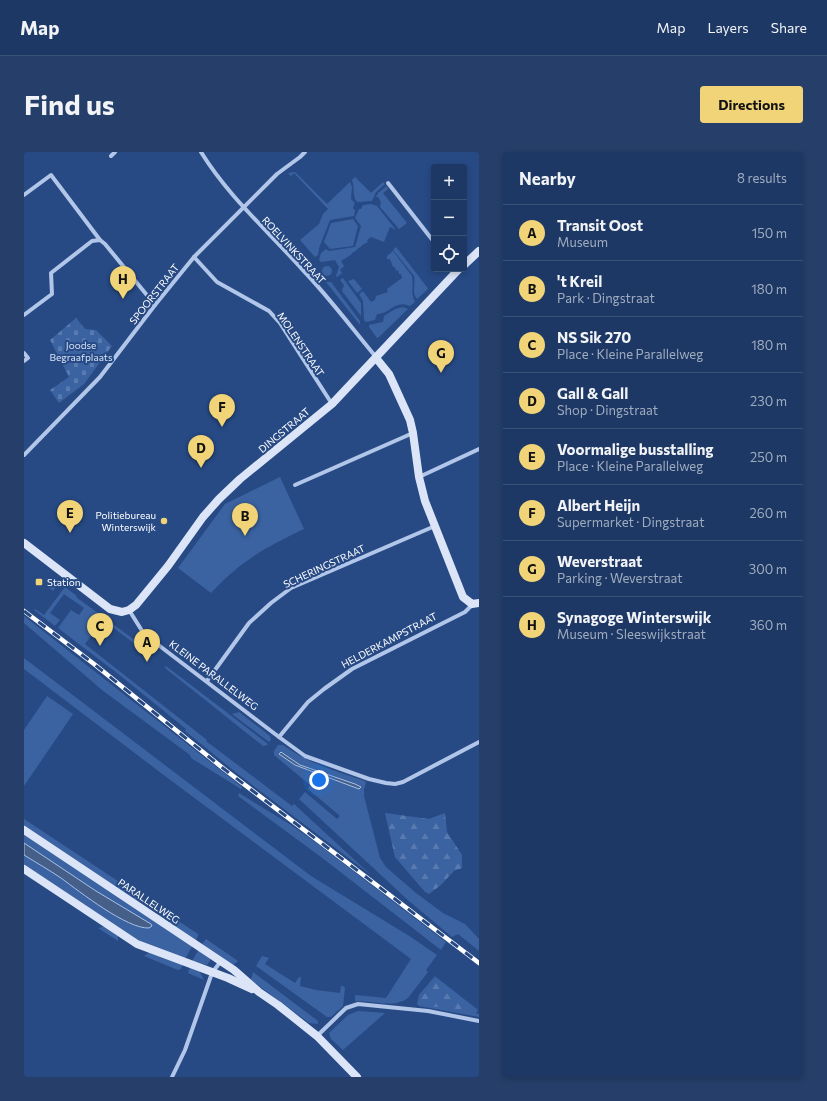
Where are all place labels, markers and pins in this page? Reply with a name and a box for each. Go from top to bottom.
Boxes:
pin: H [110,266,136,299]
pin: G [428,340,454,373]
pin: F [209,394,235,427]
pin: D [188,435,214,468]
pin: E [57,500,83,533]
pin: B [232,503,258,536]
place label: Politiebureau Winterswijk [95,509,157,533]
marker: Politiebureau Winterswijk [159,516,169,526]
place label: Station [47,576,80,588]
marker: Station [34,577,44,587]
pin: C [87,613,113,646]
pin: A [134,629,160,662]

